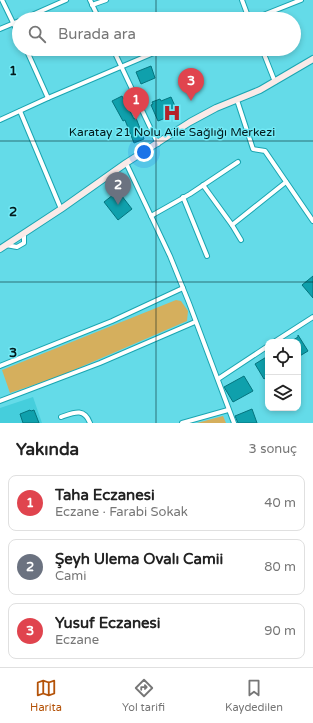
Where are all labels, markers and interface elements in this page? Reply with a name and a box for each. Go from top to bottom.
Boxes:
search box [12,12,301,56]
icon: search [26,23,48,45]
text: Burada ara [58,25,136,43]
text: 1 [9,63,17,79]
pin: 3 [178,68,204,101]
pin: 1 [123,87,149,120]
hospital icon: Karatay 21 Nolu Aile Sağlığı Merkezi [162,103,182,123]
place label: Karatay 21 Nolu Aile Sağlığı Merkezi [69,125,275,139]
your location [134,142,154,162]
pin: 2 [105,172,131,205]
text: 2 [9,204,17,220]
map controls [265,339,301,411]
button: locate [265,339,301,375]
text: 3 [9,345,17,361]
button: layers [265,375,301,411]
text: Yakında [16,439,79,460]
text: 3 sonuç [249,441,297,457]
text: Taha Eczanesi [55,486,155,504]
text: 1 [26,495,34,511]
text: 40 m [264,495,296,511]
text: Eczane · Farabi Sokak [55,504,188,520]
text: Şeyh Ulema Ovalı Camii [55,550,223,568]
text: 2 [26,559,34,575]
text: 80 m [264,559,296,575]
text: Cami [55,568,87,584]
text: Yusuf Eczanesi [55,614,160,632]
text: 3 [26,623,34,639]
text: 90 m [264,623,296,639]
text: Eczane [55,632,99,648]
tab: Harita [30,677,62,714]
tab: Yol tarifi [122,677,165,714]
tab: Kaydedilen [225,677,283,714]

